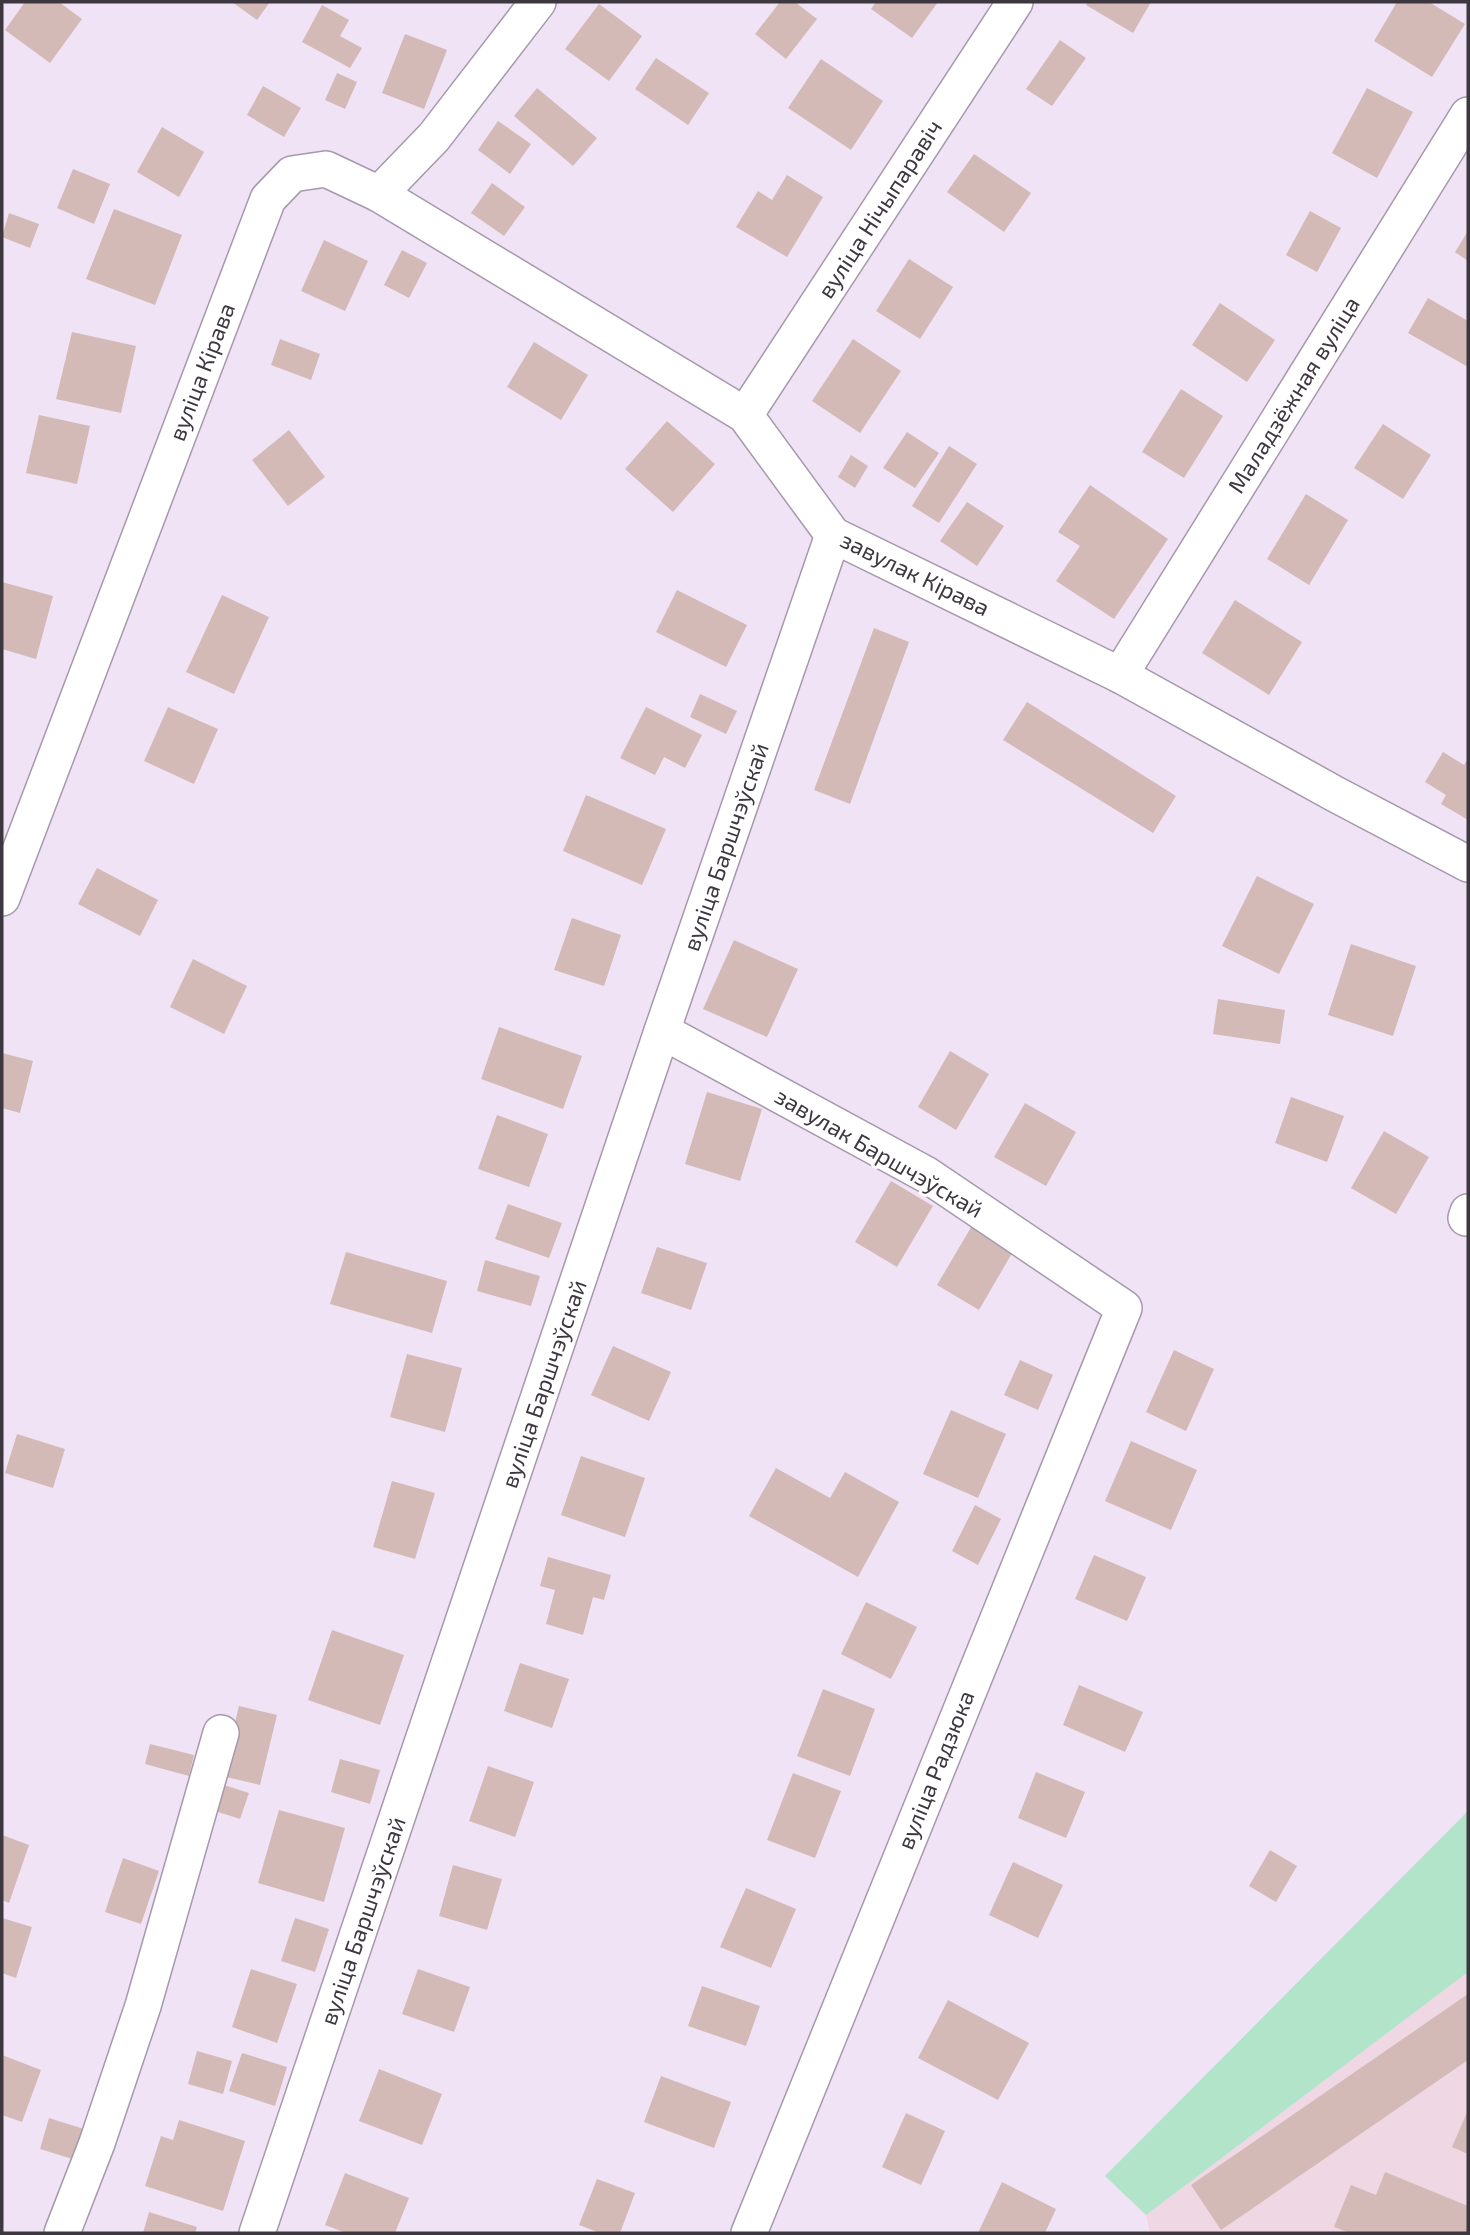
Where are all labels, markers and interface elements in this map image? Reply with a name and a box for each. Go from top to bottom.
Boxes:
street label: вуліца Нічыпаравіч [811,114,948,303]
street label: Маладзёжная вуліца [1221,291,1366,499]
street label: вуліца Кірава [162,299,241,445]
street label: завулак Кірава [836,525,995,622]
street label: вуліца Баршчэўскай [676,739,775,955]
street label: завулак Баршчэўскай [770,1081,988,1224]
street label: вуліца Баршчэўскай [494,1276,593,1492]
street label: вуліца Радзюка [890,1686,981,1853]
street label: вуліца Баршчэўскай [313,1813,412,2029]

